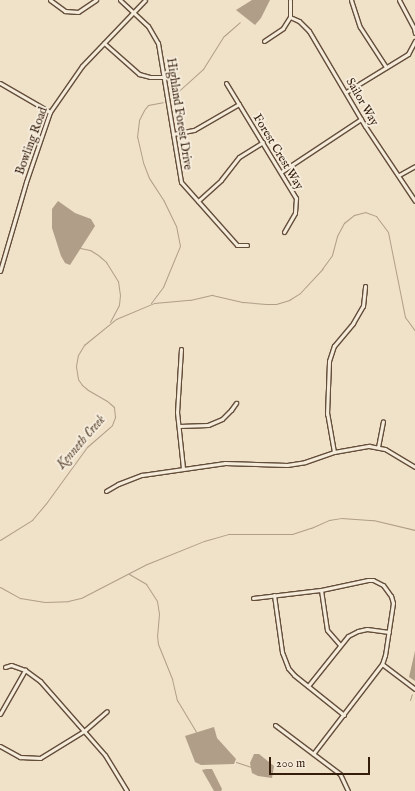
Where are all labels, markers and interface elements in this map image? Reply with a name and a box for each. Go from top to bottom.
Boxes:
street label: Highland Forest Drive [163,57,195,171]
street label: Sailor Way [343,75,381,129]
street label: Bowling Road [13,105,51,177]
street label: Forest Crest Way [250,111,306,193]
water label: Kenneth Creek [54,413,110,473]
scale bar [271,749,372,775]
text: 200 m [276,756,305,771]

